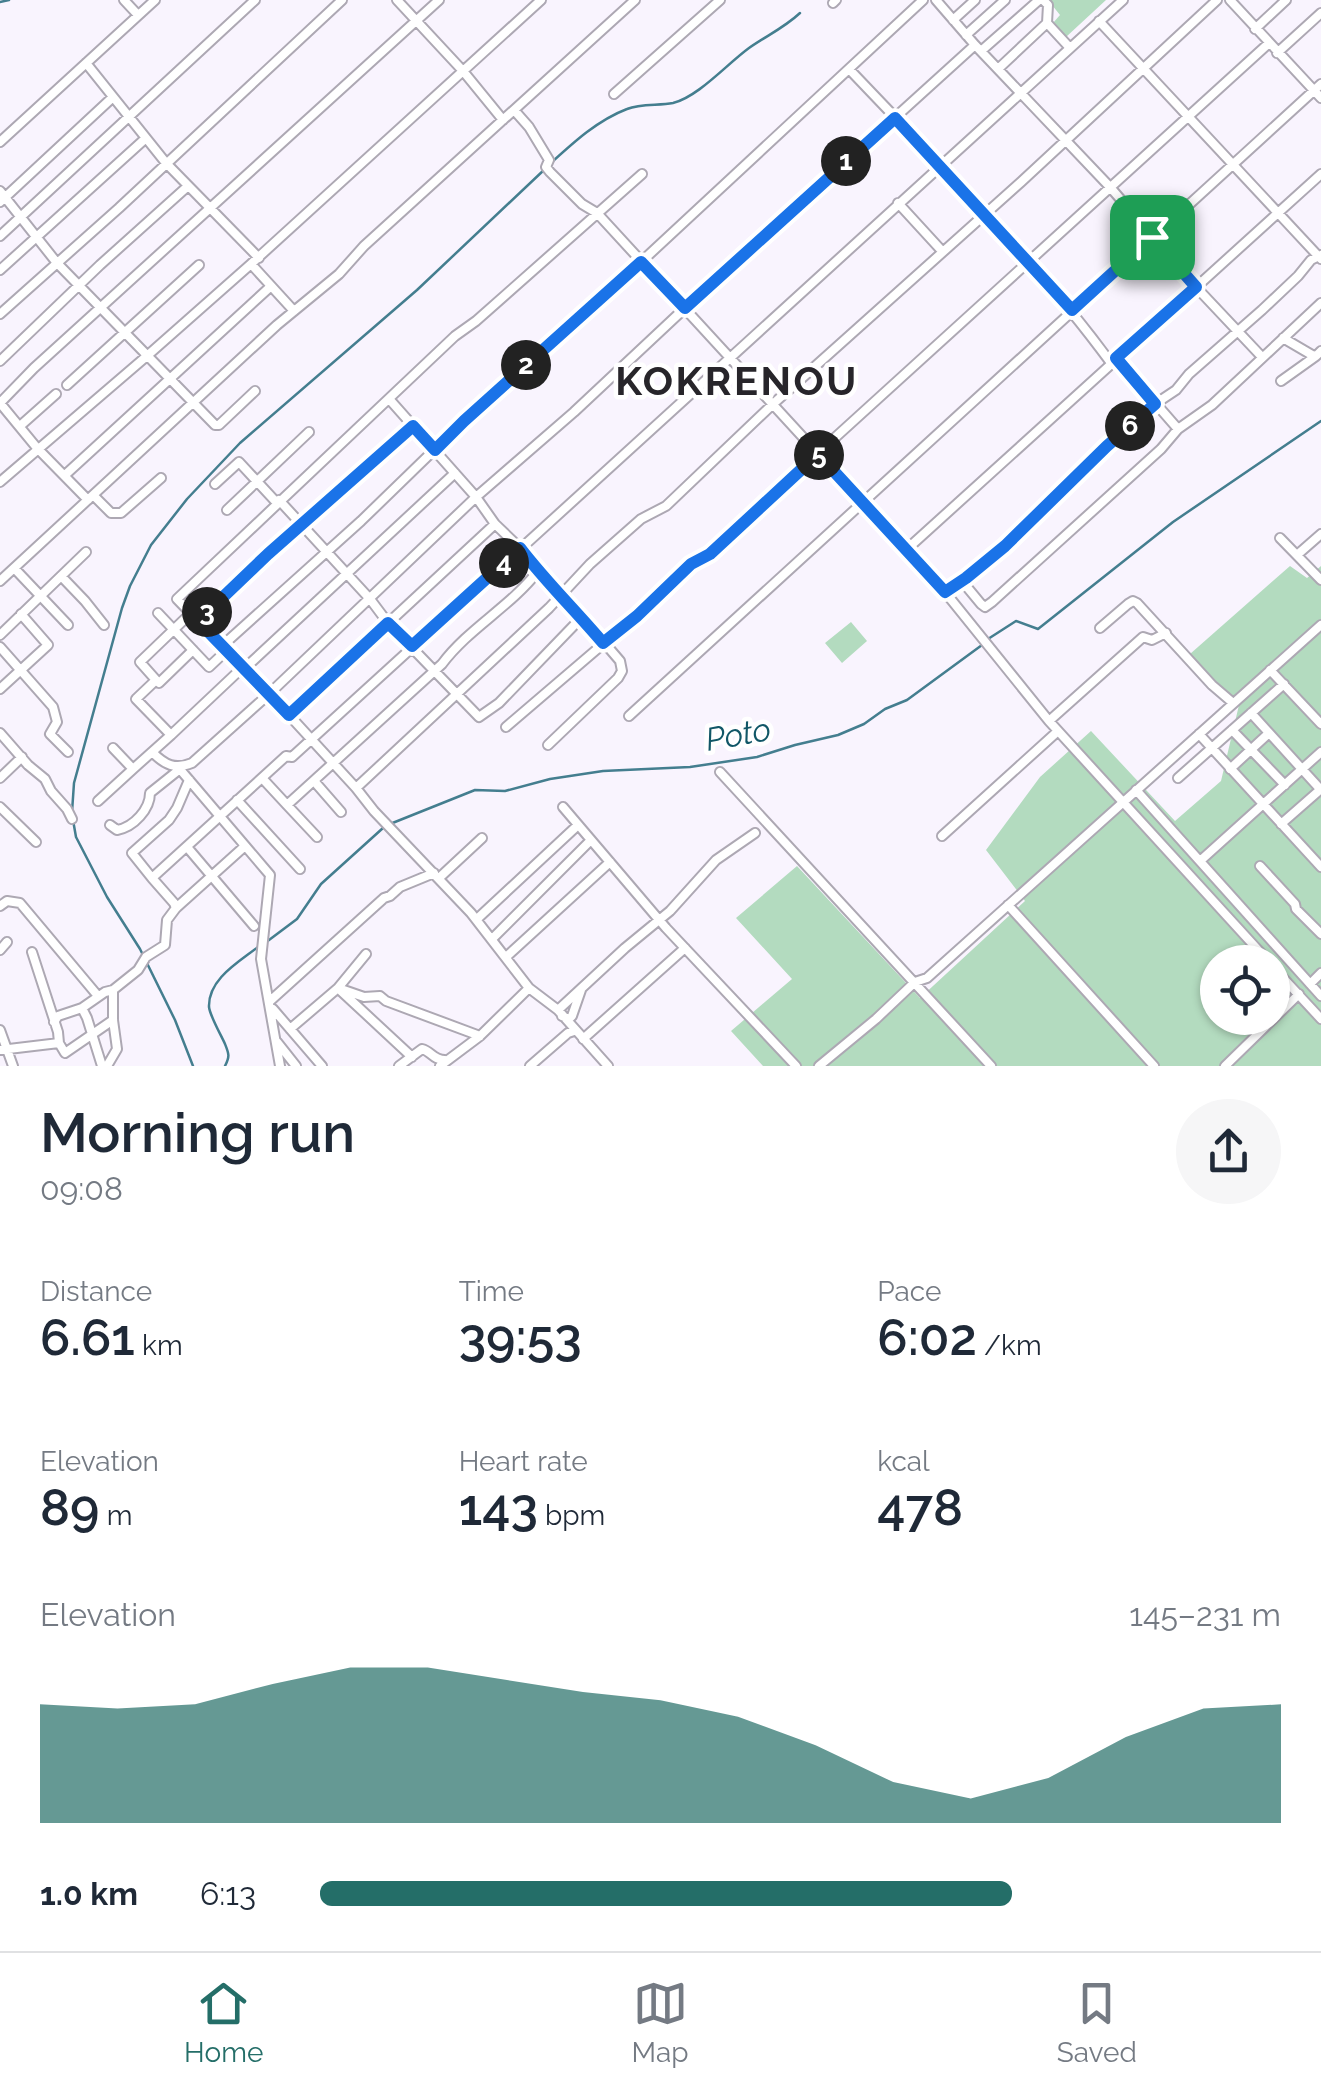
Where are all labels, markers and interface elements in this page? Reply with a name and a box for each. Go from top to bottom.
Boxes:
pin: 1 [821,136,871,186]
text: 1 [839,144,853,177]
pin [1110,195,1195,280]
icon: arrive [1125,210,1180,265]
pin: 2 [501,340,551,390]
text: 2 [518,348,534,381]
district label: KOKRENOU [615,357,859,404]
pin: 6 [1105,401,1155,451]
text: 6 [1122,409,1139,442]
pin: 5 [794,430,844,480]
text: 5 [811,438,827,471]
pin: 4 [479,538,529,588]
text: 4 [496,546,512,579]
pin: 3 [182,587,232,637]
text: 3 [199,595,215,628]
water label: Poto [703,710,773,758]
map controls [1200,945,1290,1035]
button: locate [1200,945,1290,1035]
button: share [1176,1099,1281,1204]
text: Morning run [40,1100,355,1165]
text: 09:08 [40,1170,123,1207]
text: Distance [40,1275,152,1308]
text: Time [459,1275,524,1308]
text: Pace [877,1275,942,1308]
text: 6.61 [40,1308,135,1367]
text: 39:53 [459,1308,582,1367]
text: 6:02 [877,1308,977,1367]
text: km [135,1329,183,1362]
text: /km [977,1329,1042,1362]
text: Elevation [40,1445,159,1478]
text: Heart rate [459,1445,588,1478]
text: kcal [877,1445,930,1478]
text: 89 [40,1478,100,1537]
text: 143 [459,1478,538,1537]
text: 478 [877,1478,963,1537]
text: m [100,1499,132,1532]
text: bpm [538,1499,605,1532]
text: Elevation [40,1596,176,1633]
text: 145–231 m [1129,1596,1281,1633]
text: 1.0 km [40,1875,138,1912]
text: 6:13 [200,1875,256,1912]
tab: Home [184,1976,263,2069]
tab: Map [632,1976,689,2069]
tab: Saved [1057,1976,1137,2069]

